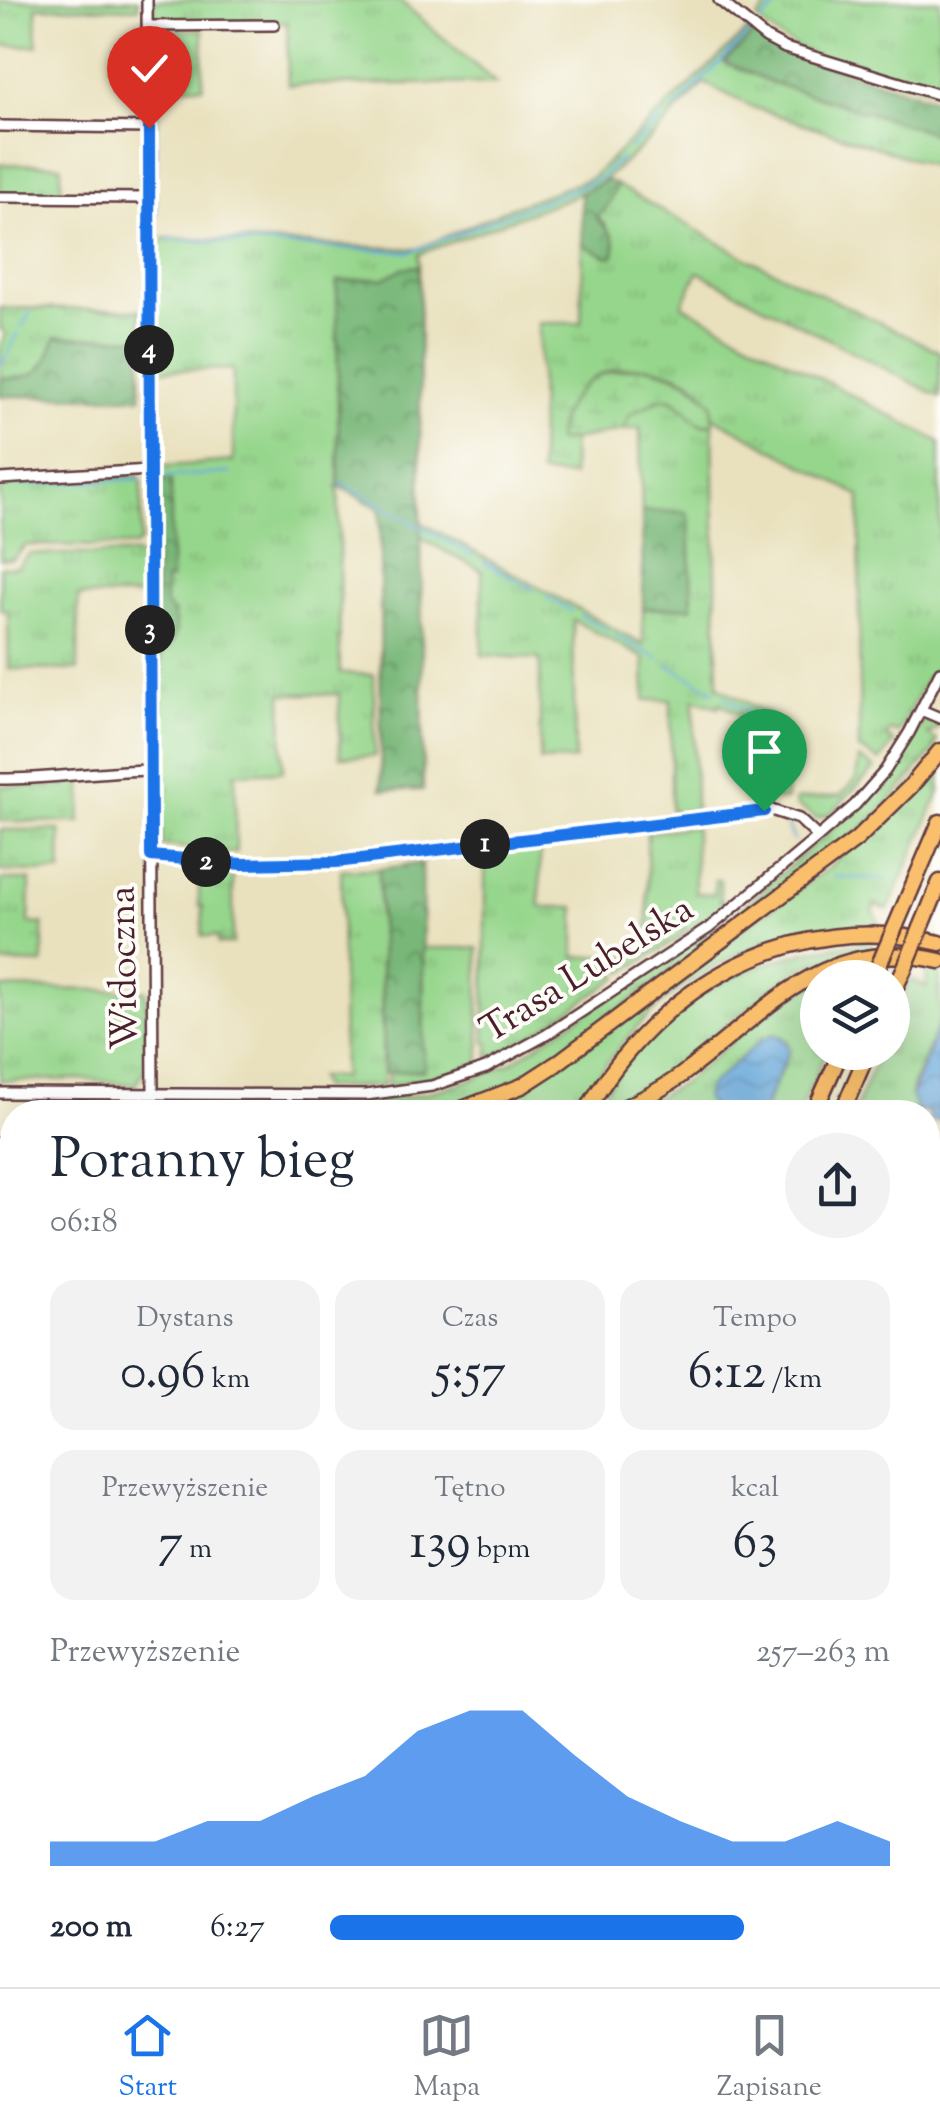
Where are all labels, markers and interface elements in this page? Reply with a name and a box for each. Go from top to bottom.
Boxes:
pin [107,26,192,129]
icon: check [122,41,177,96]
pin: 4 [124,325,174,375]
text: 4 [142,330,156,370]
pin: 3 [125,605,175,655]
text: 3 [144,610,156,650]
pin [722,709,807,812]
icon: arrive [737,724,792,779]
pin: 1 [460,819,510,869]
text: 1 [480,824,490,864]
pin: 2 [181,837,231,887]
text: 2 [199,842,213,882]
street label: Trasa Lubelska [471,884,705,1058]
street label: Widoczna [98,885,154,1050]
map controls [800,960,910,1070]
button: layers [800,960,910,1070]
text: Poranny bieg [50,1123,355,1202]
button: share [785,1133,890,1238]
text: 06:18 [50,1200,118,1246]
text: Dystans [136,1299,234,1339]
text: Czas [442,1299,498,1339]
text: Tempo [713,1299,797,1339]
text: 0.96 [120,1339,206,1411]
text: 5:57 [434,1339,506,1411]
text: 6:12 [688,1339,766,1411]
text: km [206,1360,250,1400]
text: /km [766,1360,822,1400]
text: Przewyższenie [102,1469,268,1509]
text: Tętno [434,1469,506,1509]
text: kcal [731,1469,779,1509]
text: 7 [158,1509,183,1581]
text: 139 [410,1509,471,1581]
text: 63 [732,1509,778,1581]
text: m [183,1530,212,1570]
text: bpm [471,1530,530,1570]
text: Przewyższenie [50,1630,240,1676]
text: 257–263 m [756,1630,890,1676]
text: 200 m [50,1905,132,1951]
text: 6:27 [210,1905,265,1951]
tab: Start [118,2008,177,2108]
tab: Mapa [413,2008,480,2108]
tab: Zapisane [717,2008,822,2108]

